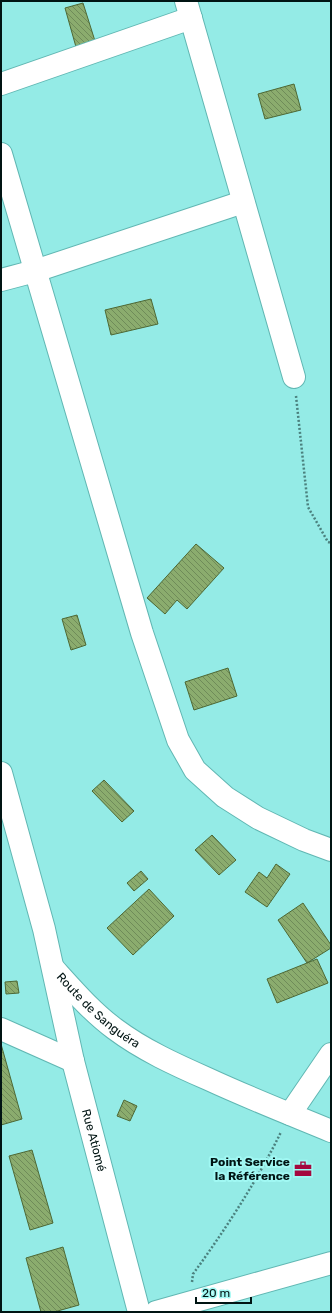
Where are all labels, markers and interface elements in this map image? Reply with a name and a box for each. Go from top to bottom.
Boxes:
street label: Route de Sanguéra [54,970,142,1051]
street label: Rue Atiomé [79,1108,109,1173]
place label: Point Service la Référence [210,1155,290,1183]
office icon: Point Service la Référence [293,1159,313,1179]
scale bar [196,1279,251,1305]
text: 20 m [202,1286,230,1300]

